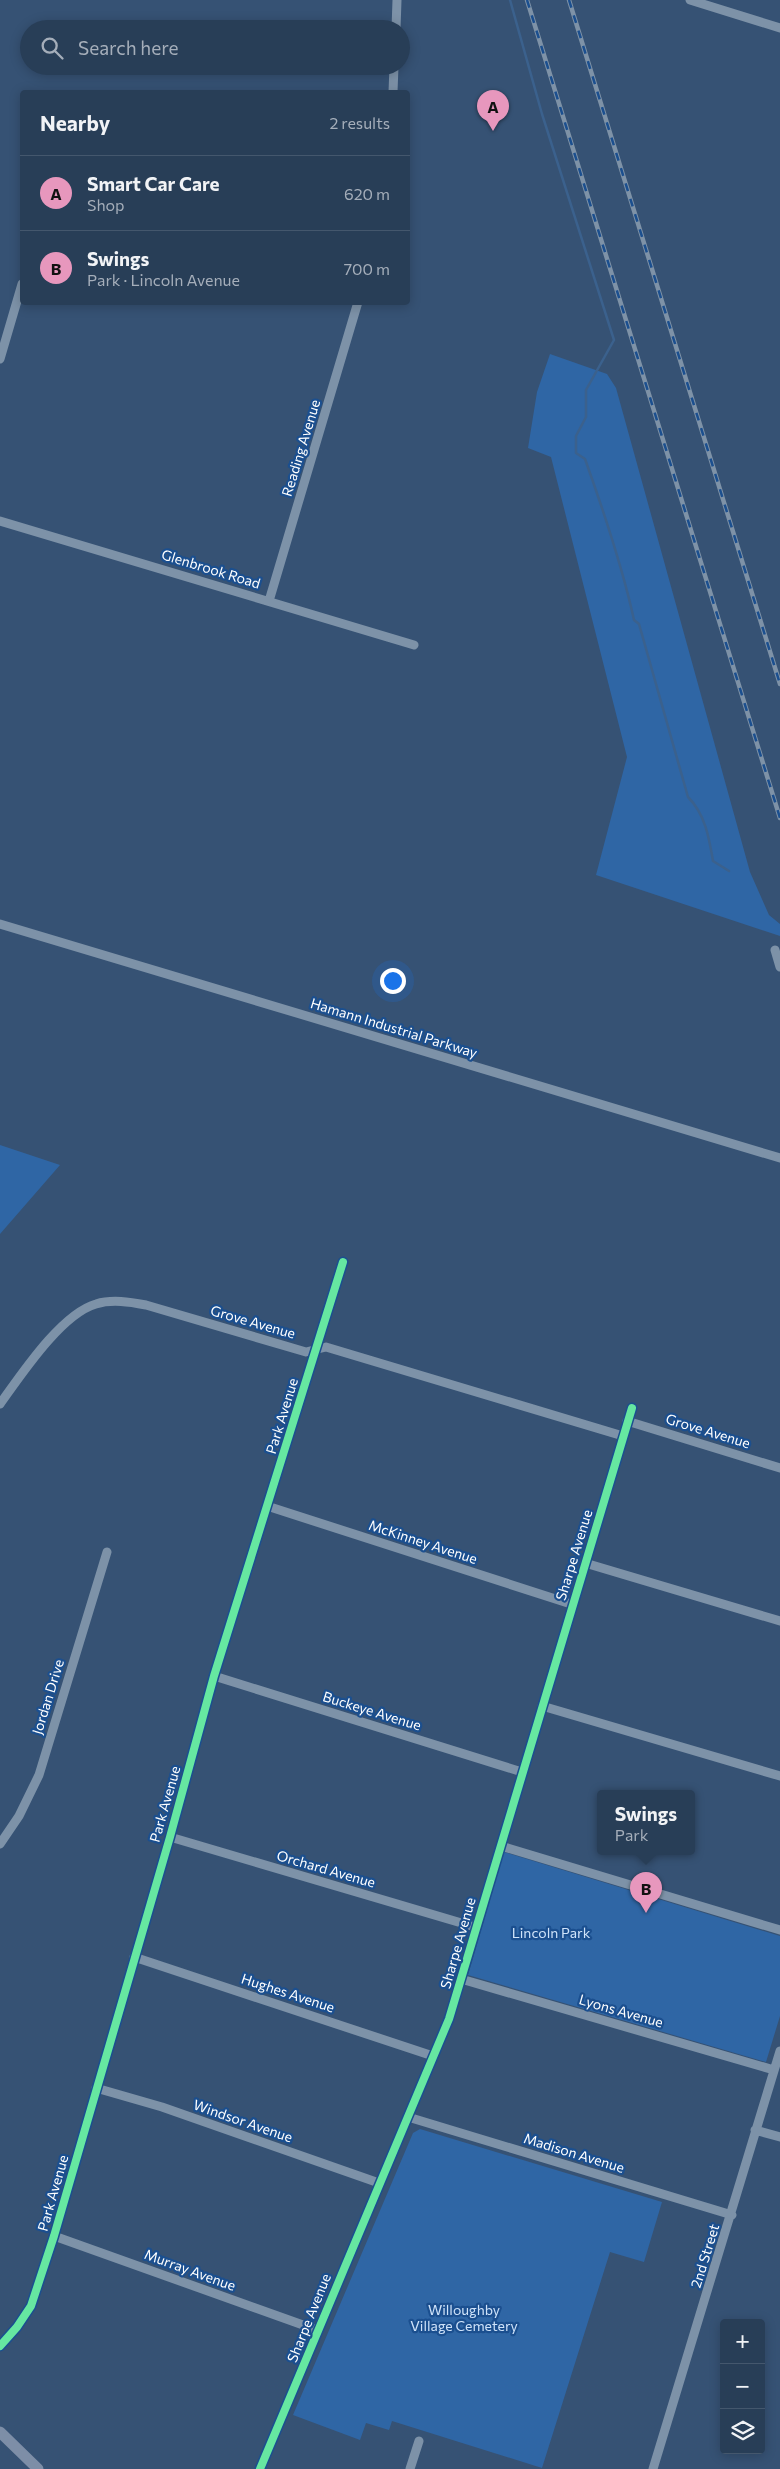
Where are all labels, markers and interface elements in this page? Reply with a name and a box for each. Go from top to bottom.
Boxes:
search box [20,20,410,75]
icon: search [38,34,66,62]
text: Search here [78,36,178,59]
pin: A [477,90,509,131]
text: Nearby [40,110,110,135]
text: 2 results [329,113,390,132]
text: Smart Car Care [87,172,220,195]
text: A [50,184,62,203]
text: 620 m [344,184,390,203]
text: Shop [87,195,125,214]
text: Swings [87,247,149,270]
text: B [51,259,61,278]
text: 700 m [344,259,390,278]
text: Park · Lincoln Avenue [87,270,240,289]
street label: Reading Avenue [278,397,323,498]
street label: Glenbrook Road [160,545,263,592]
your location [380,968,406,994]
street label: Hamann Industrial Parkway [309,994,480,1061]
street label: Grove Avenue [209,1301,297,1342]
street label: Park Avenue [262,1376,301,1456]
street label: Grove Avenue [664,1410,752,1451]
street label: Sharpe Avenue [552,1507,595,1602]
street label: McKinney Avenue [367,1516,480,1567]
street label: Jordan Drive [28,1657,67,1737]
street label: Buckeye Avenue [321,1687,423,1734]
street label: Park Avenue [146,1764,184,1844]
popup [597,1790,695,1855]
text: Swings [615,1802,677,1825]
text: Park [615,1825,648,1844]
street label: Orchard Avenue [275,1846,377,1891]
pin: B [630,1872,662,1913]
street label: Sharpe Avenue [436,1895,479,1990]
park label: Lincoln Park [512,1924,591,1941]
street label: Hughes Avenue [239,1969,337,2016]
street label: Lyons Avenue [577,1990,665,2031]
street label: Windsor Avenue [191,2096,295,2145]
street label: Madison Avenue [522,2129,627,2176]
street label: Park Avenue [34,2153,72,2233]
street label: 2nd Street [687,2222,722,2290]
street label: Murray Avenue [142,2245,238,2294]
street label: Sharpe Avenue [283,2271,334,2365]
park label: Willoughby Village Cemetery [410,2301,518,2334]
map controls [720,2319,765,2454]
button: + [720,2319,765,2364]
button: − [720,2364,765,2409]
button: layers [720,2409,765,2454]

